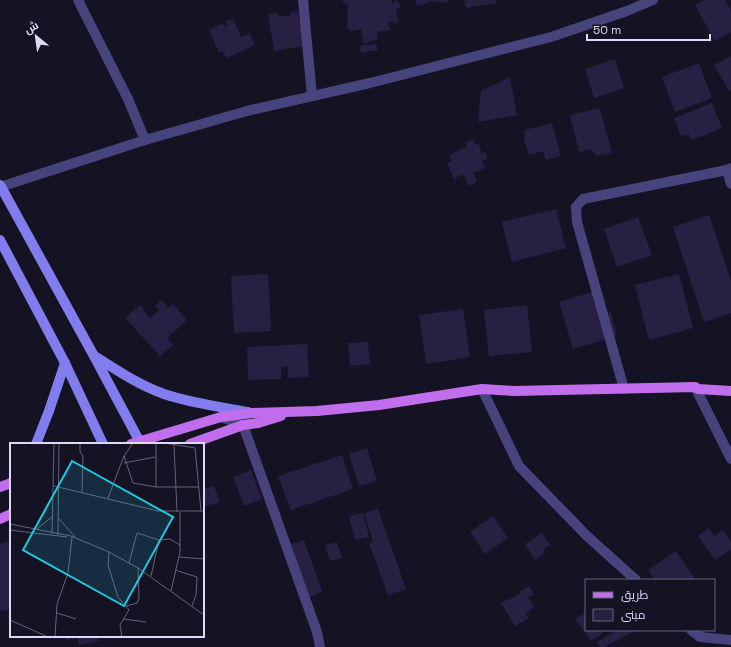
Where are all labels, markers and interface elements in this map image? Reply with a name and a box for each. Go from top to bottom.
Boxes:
north arrow [16,16,56,56]
scale bar [587,16,710,42]
text: ش [22,18,41,37]
text: 50 m [593,22,621,38]
inset map [10,443,204,637]
legend [585,579,715,631]
text: طريق [621,587,649,603]
text: مبنى [621,607,646,623]

